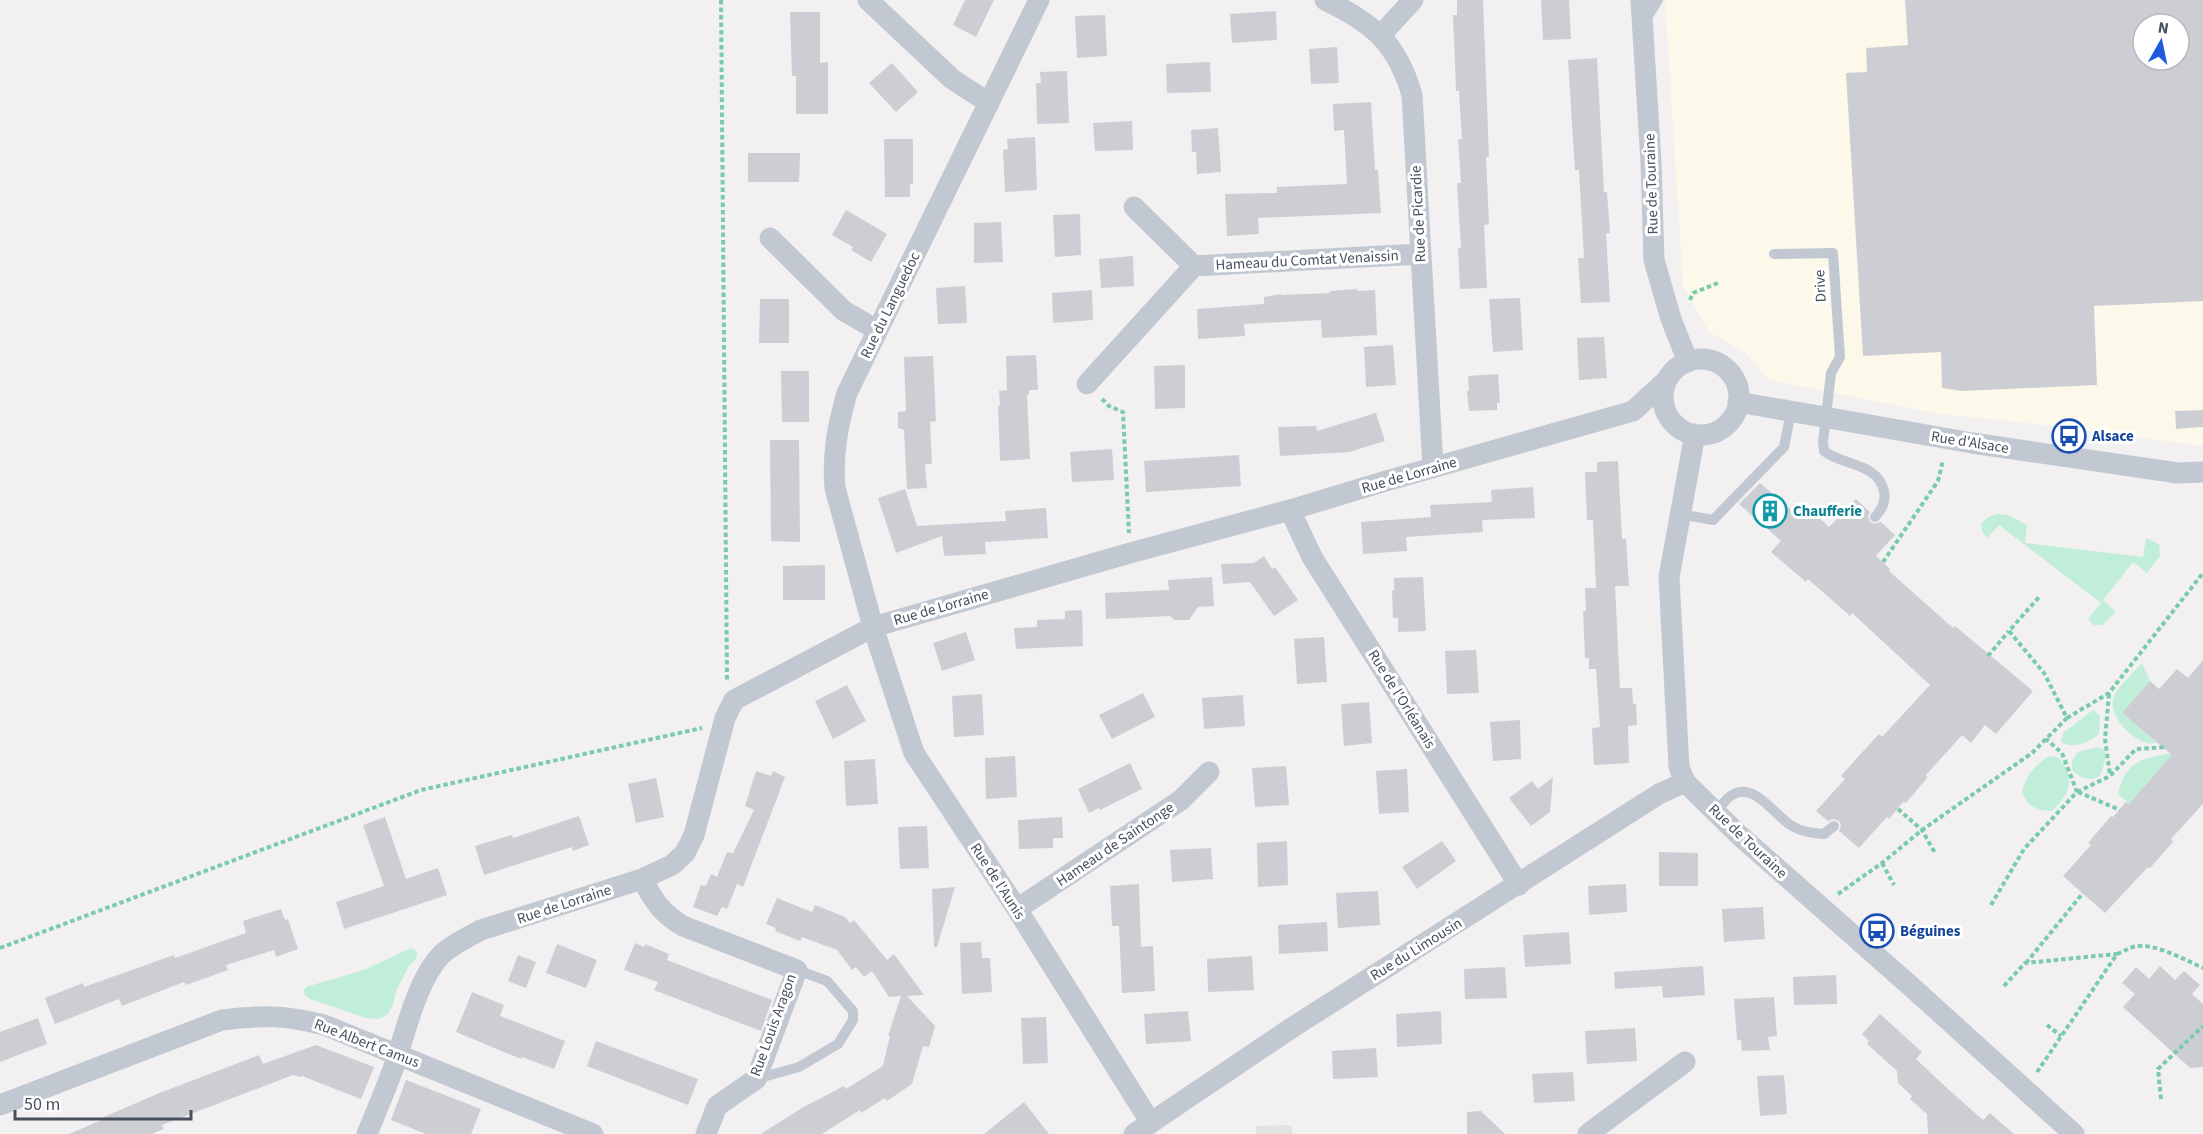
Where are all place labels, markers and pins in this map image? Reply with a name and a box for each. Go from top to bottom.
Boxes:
bus stop icon: Alsace [2051,418,2087,454]
place label: Alsace [2091,426,2134,447]
building icon: Chaufferie [1752,493,1788,529]
place label: Chaufferie [1793,501,1862,522]
bus stop icon: Béguines [1859,913,1895,949]
place label: Béguines [1900,921,1961,942]

